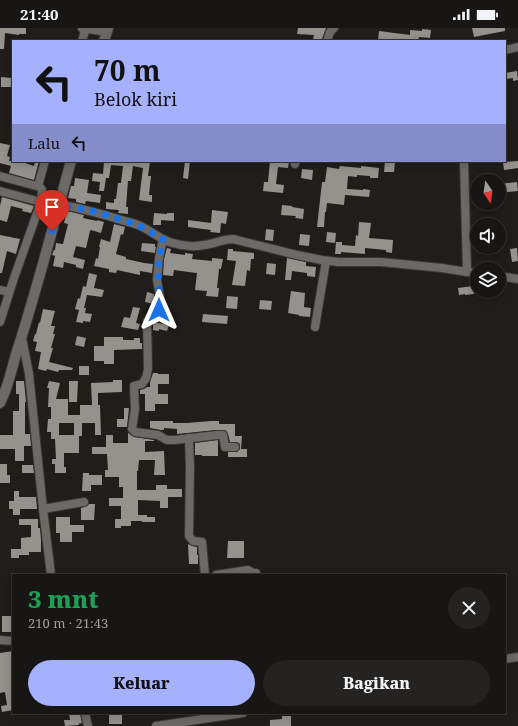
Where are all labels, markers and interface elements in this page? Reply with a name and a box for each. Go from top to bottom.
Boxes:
text: 21:40 [20,4,58,24]
text: 70 m [94,51,161,89]
icon: left [28,56,80,108]
text: Belok kiri [94,87,177,111]
icon: left [68,132,90,154]
text: Lalu [28,133,60,153]
north arrow [470,174,506,210]
map controls [470,174,506,298]
pin [35,190,69,231]
icon: arrive [41,196,63,218]
button: sound [470,218,506,254]
button: layers [470,262,506,298]
position arrow [138,289,180,331]
text: 3 mnt [28,582,98,615]
button: close [448,587,490,629]
text: 210 m · 21:43 [28,614,108,632]
button: Keluar [28,660,255,706]
button: Bagikan [263,660,490,706]

